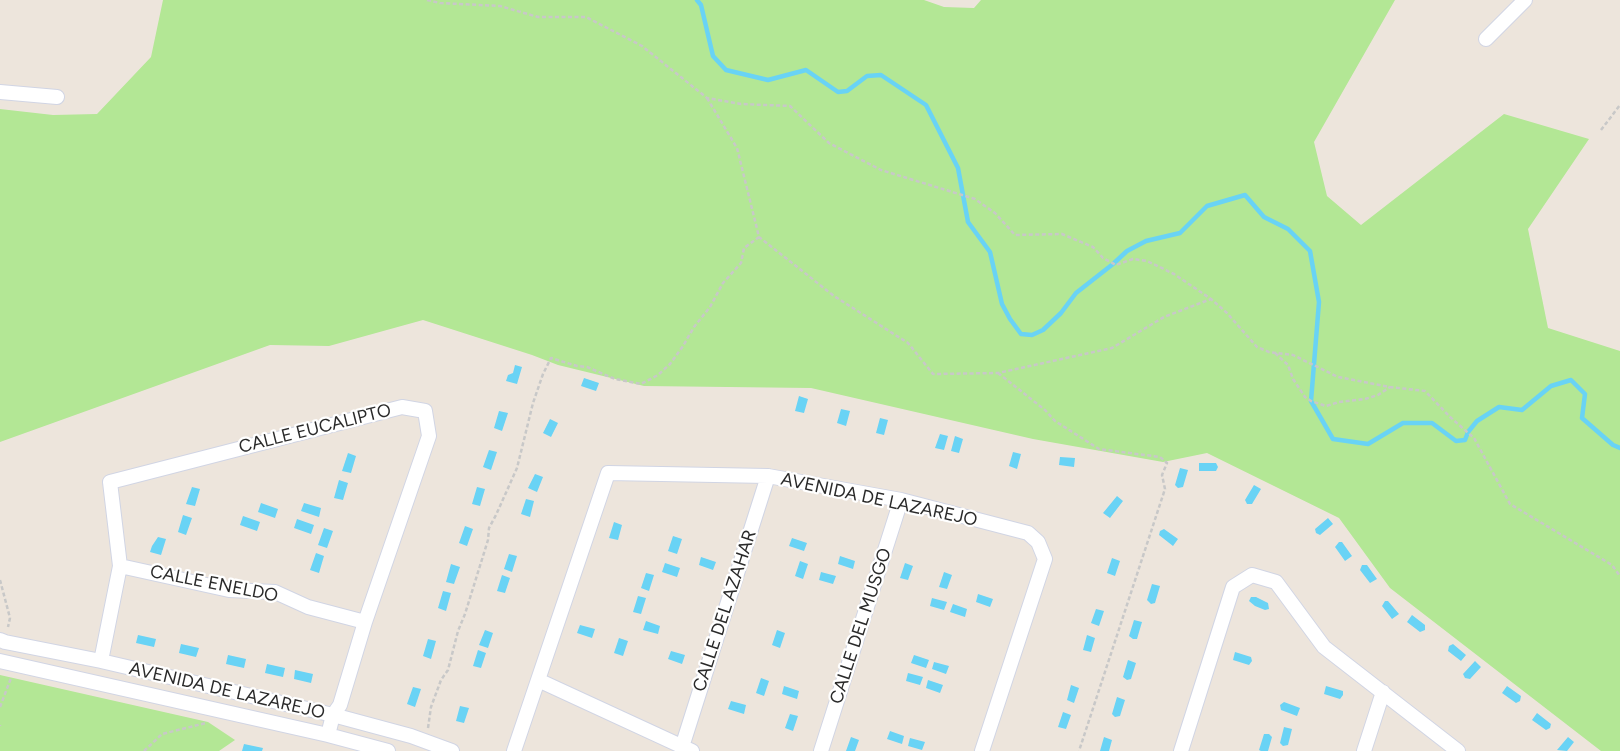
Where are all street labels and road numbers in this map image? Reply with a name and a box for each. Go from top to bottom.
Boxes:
street label: CALLE EUCALIPTO [237,400,393,458]
street label: AVENIDA DE LAZAREJO [779,469,979,531]
street label: CALLE DEL AZAHAR [689,527,761,695]
street label: CALLE DEL MUSGO [826,545,896,707]
street label: CALLE ENELDO [148,561,280,607]
street label: AVENIDA DE LAZAREJO [127,658,327,724]

